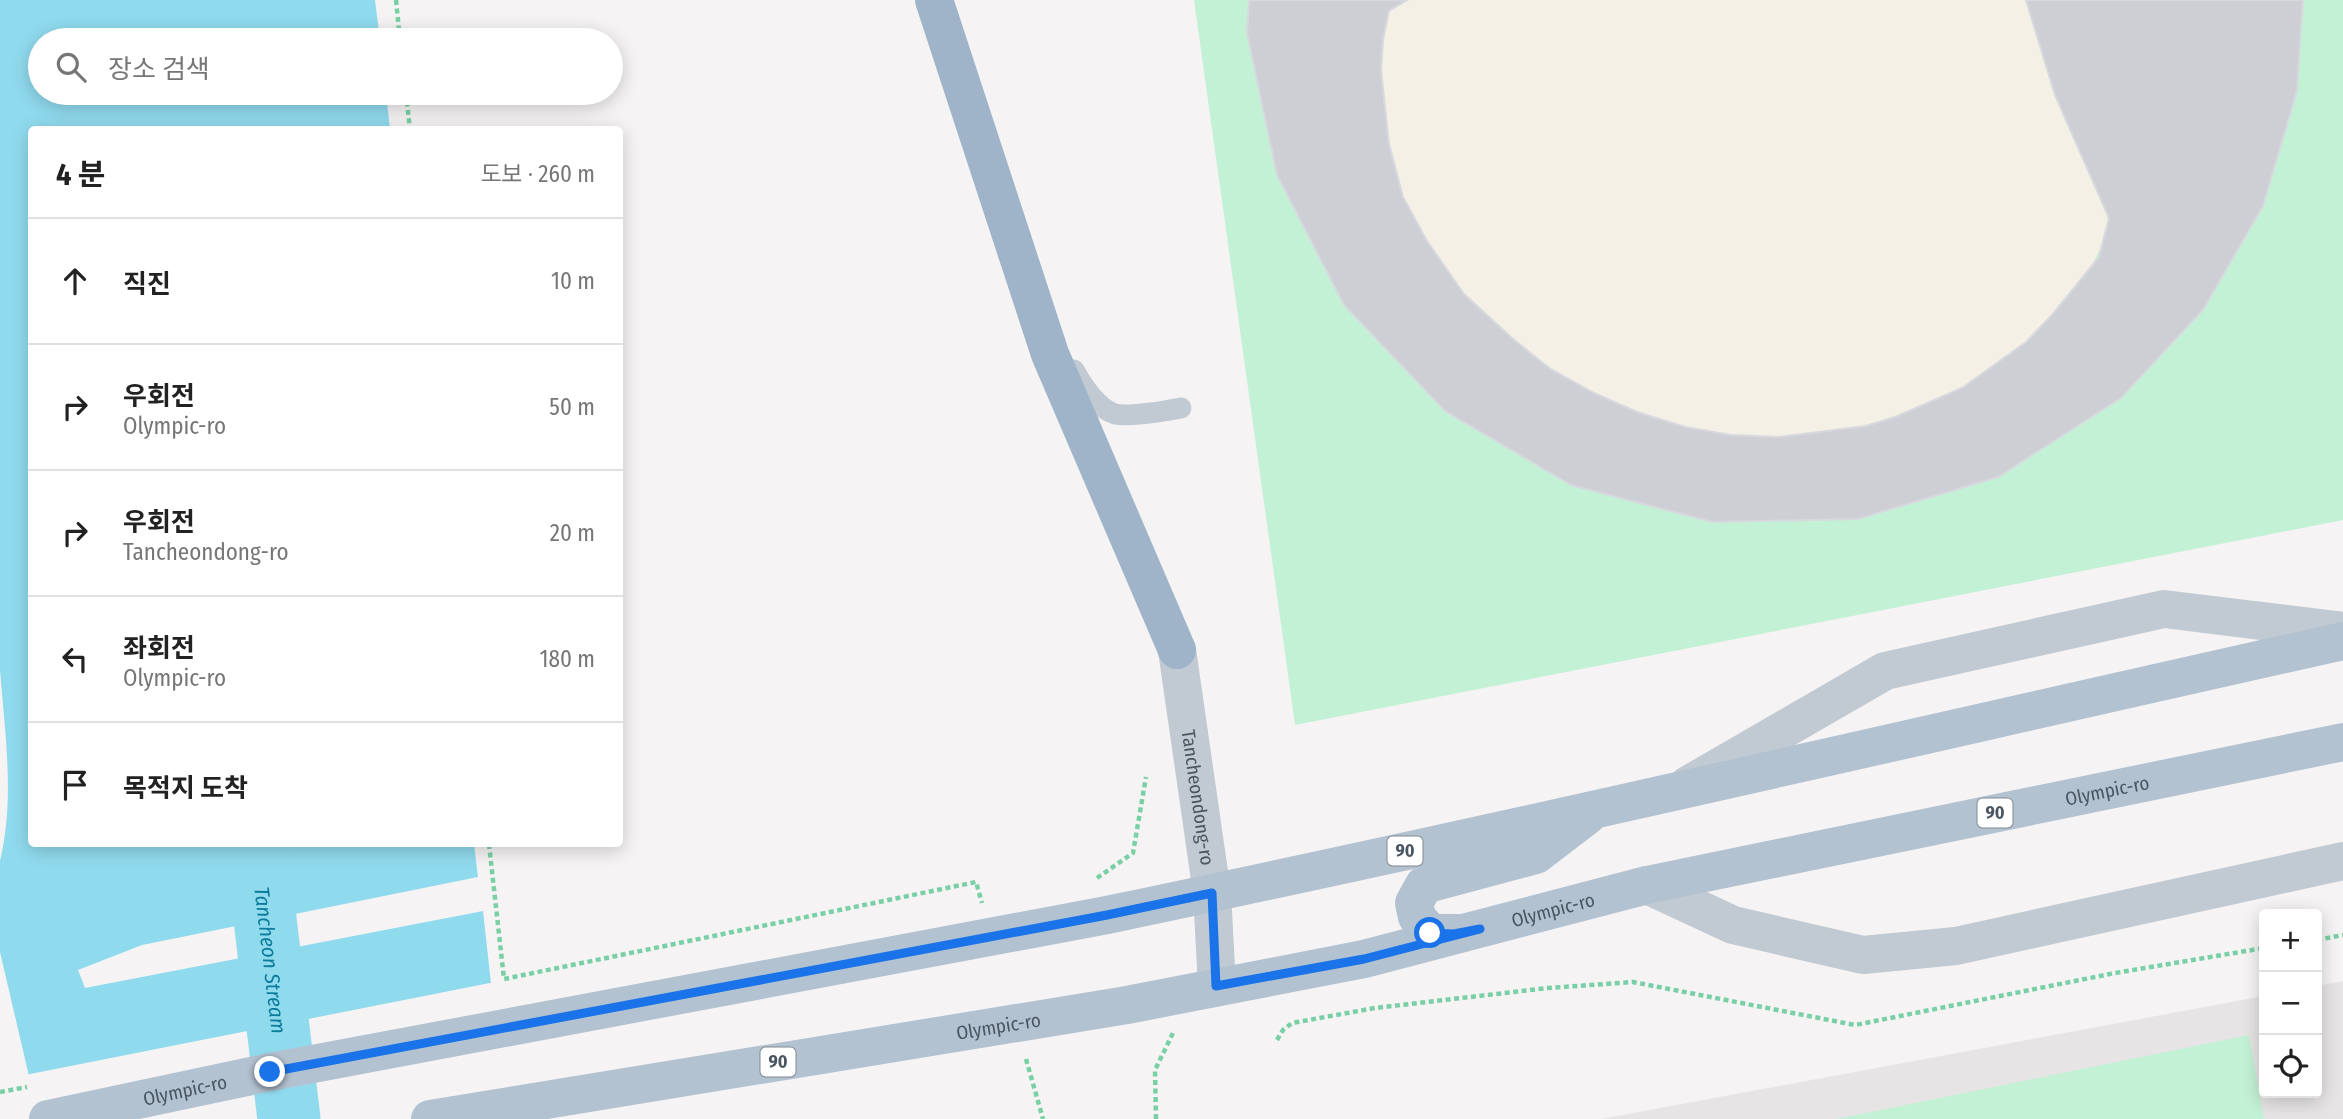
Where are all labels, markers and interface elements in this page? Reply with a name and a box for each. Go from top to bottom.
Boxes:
search box [28,28,623,105]
icon: search [52,48,90,86]
text: 장소 검색 [108,54,210,85]
text: 4 분 [56,157,105,193]
text: 도보 · 260 m [480,160,595,188]
icon: ahead [56,262,94,300]
text: 10 m [551,267,595,295]
text: 직진 [123,269,171,300]
text: 우회전 [123,381,195,412]
icon: right [56,388,94,426]
text: 50 m [549,393,595,421]
text: Olympic-ro [123,412,226,440]
text: 우회전 [123,507,195,538]
icon: right [56,514,94,552]
text: 20 m [550,519,595,547]
text: Tancheondong-ro [123,538,289,566]
text: 좌회전 [123,633,195,664]
icon: left [56,640,94,678]
text: 180 m [539,645,595,673]
text: Olympic-ro [123,664,226,692]
street label: Tancheondong-ro [1177,728,1219,867]
icon: arrive [56,766,94,804]
street label: Olympic-ro [2063,771,2151,811]
text: 목적지 도착 [123,773,248,804]
road number: 90 [1978,798,2012,828]
road number: 90 [1388,836,1422,866]
water label: Tancheon Stream [248,885,292,1035]
street label: Olympic-ro [1509,888,1597,932]
map controls [2259,909,2322,1098]
button: + [2259,909,2322,972]
route start [1414,917,1445,948]
button: − [2259,972,2322,1035]
street label: Olympic-ro [955,1008,1042,1045]
button: locate [2259,1035,2322,1098]
road number: 90 [760,1048,796,1077]
route end [254,1056,285,1087]
street label: Olympic-ro [141,1070,229,1111]

